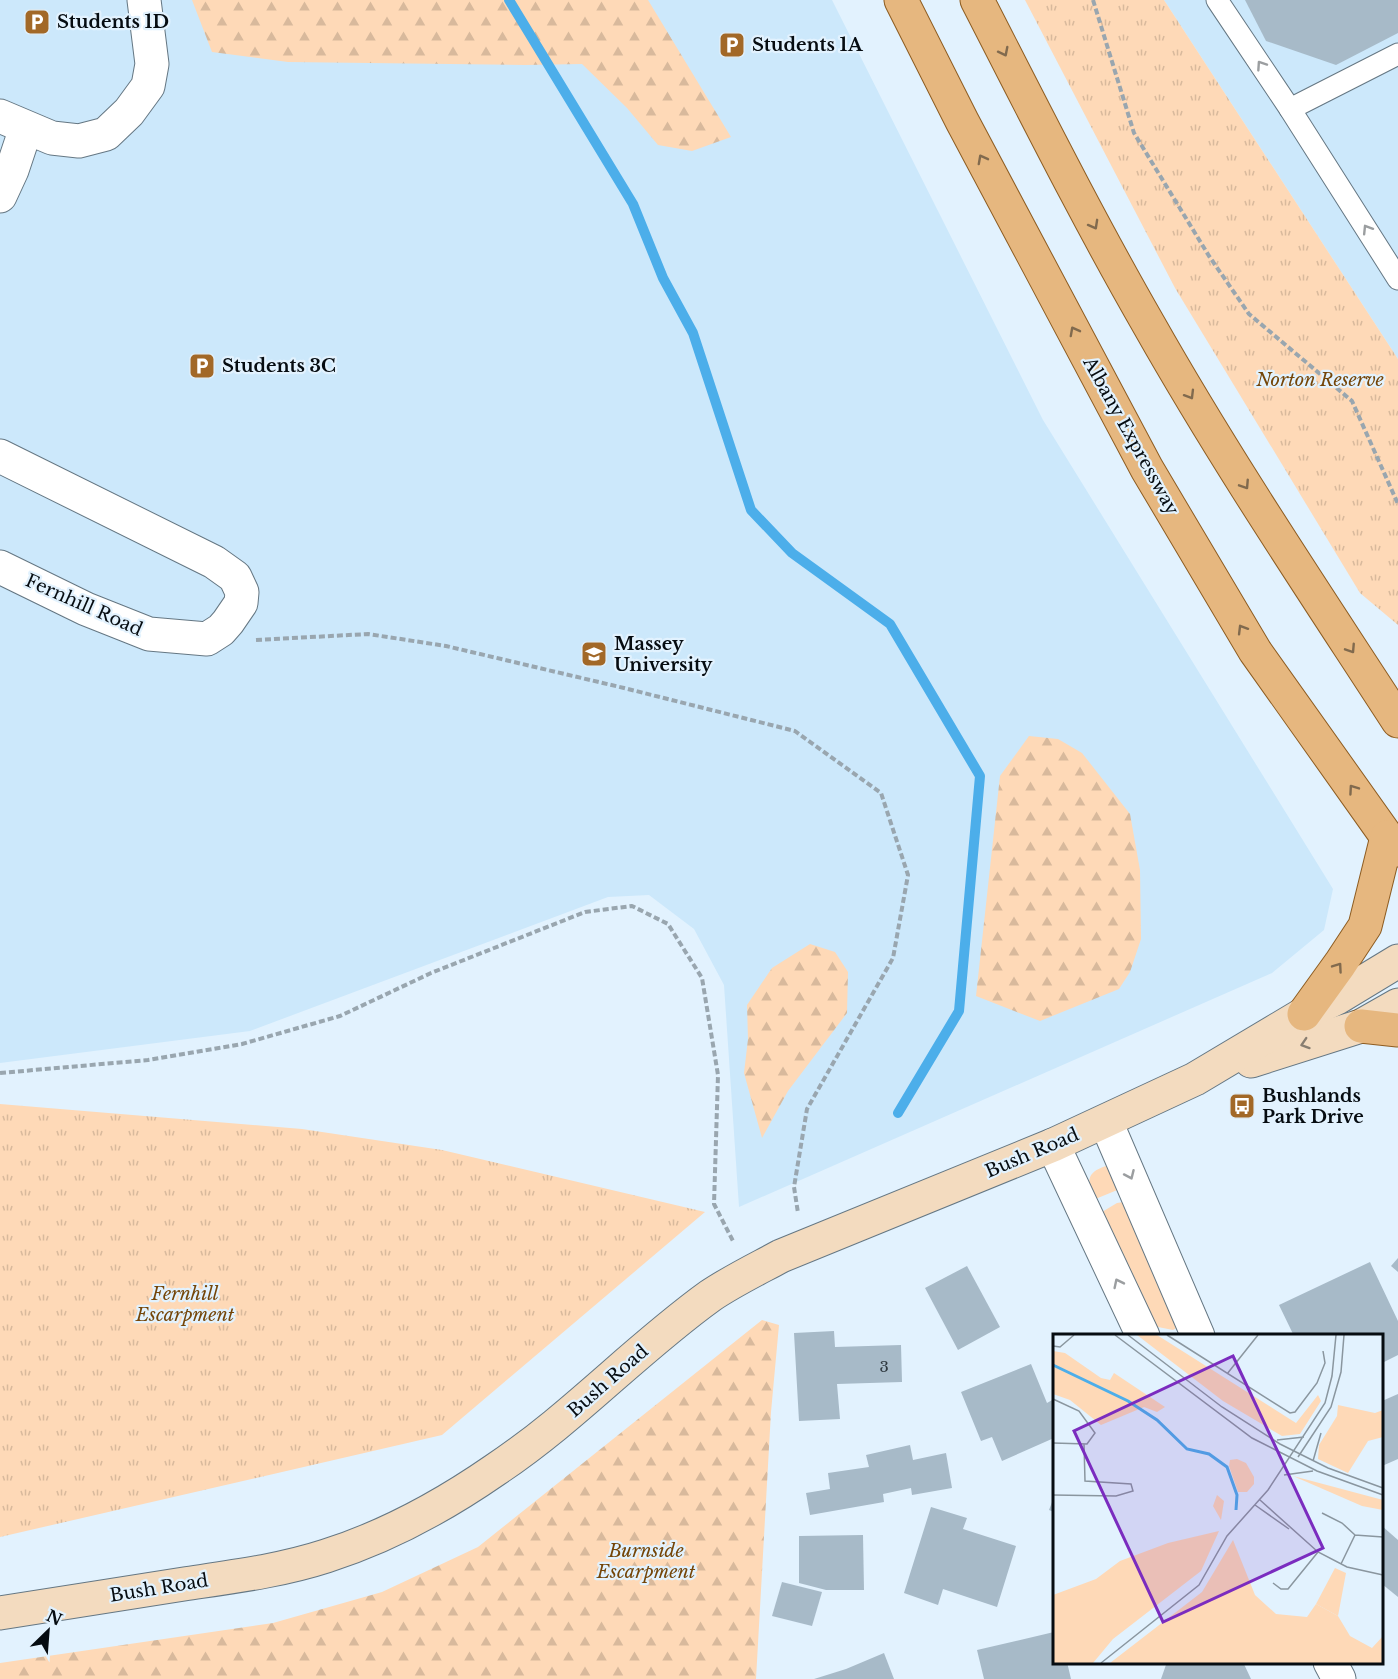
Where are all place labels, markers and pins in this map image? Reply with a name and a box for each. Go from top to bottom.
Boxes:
parking icon: Students 1D [22,7,52,37]
place label: Students 1D [57,11,169,33]
parking icon: Students 1A [717,30,747,60]
place label: Students 1A [752,34,864,56]
parking icon: Students 3C [187,351,217,381]
place label: Students 3C [222,355,336,377]
place label: Massey University [614,633,713,676]
school or university icon: Massey University [579,639,609,669]
place label: Bushlands Park Drive [1262,1085,1364,1128]
bus stop icon: Bushlands Park Drive [1227,1091,1257,1121]

